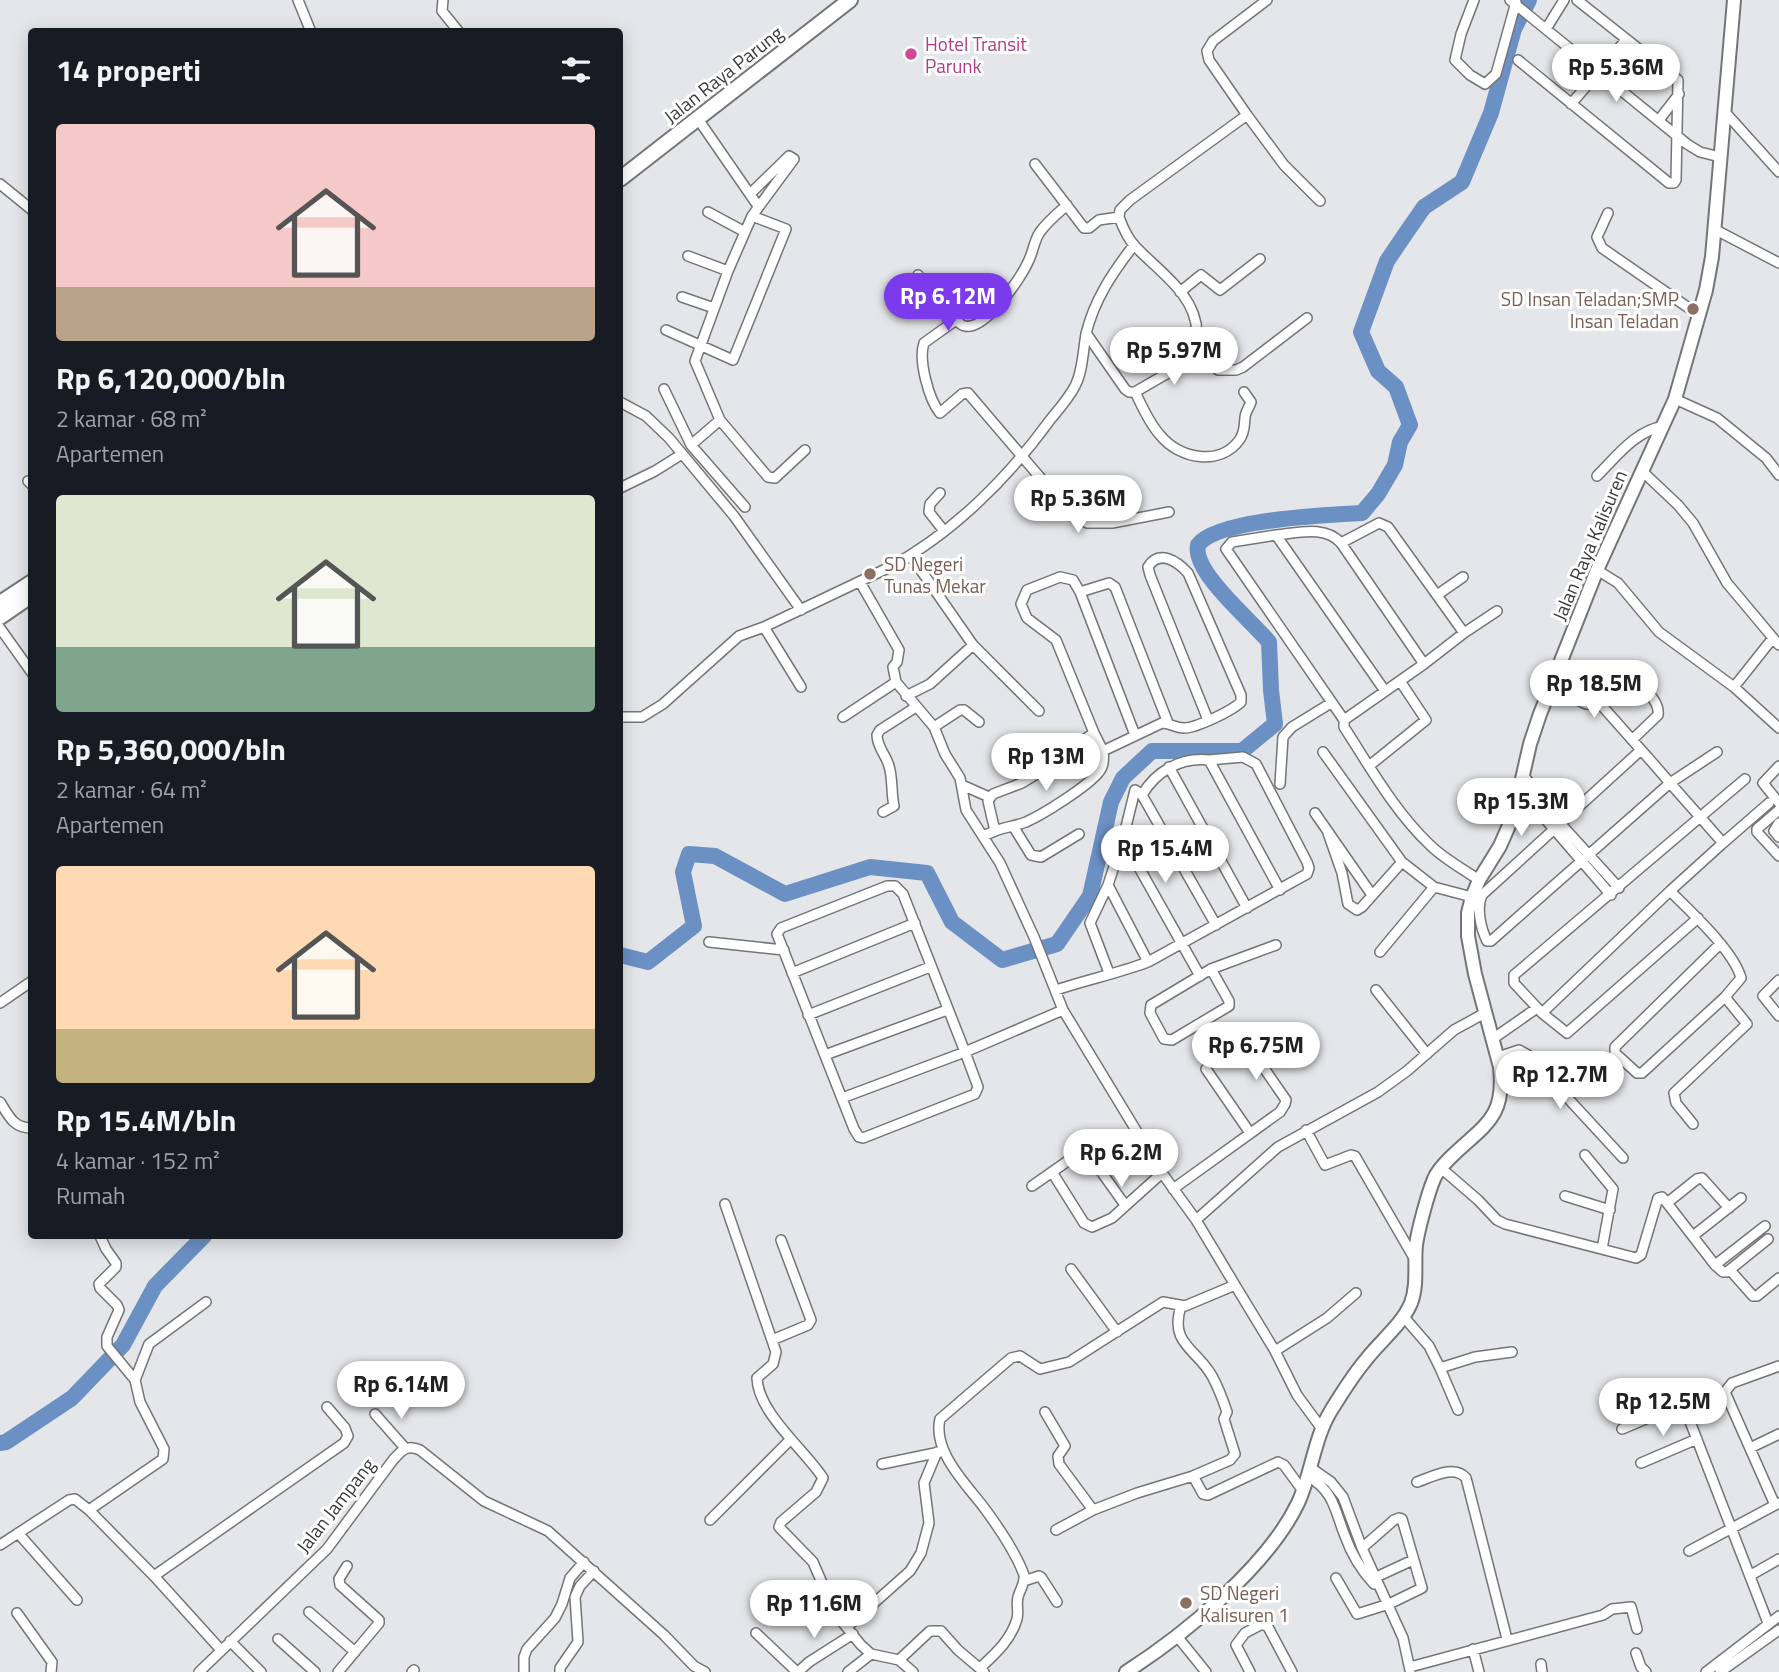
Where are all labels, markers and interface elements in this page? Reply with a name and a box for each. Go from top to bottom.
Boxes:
street label: Jalan Raya Parung [657,18,789,130]
place label: Hotel Transit Parunk [925,29,1027,80]
pin: Rp 5.36M [1544,44,1688,104]
marker: Hotel Transit Parunk [903,46,919,62]
text: 14 properti [56,47,201,93]
text: Rp 5.36M [1568,49,1664,84]
icon: filters [557,51,595,89]
icon: home [263,170,389,296]
pin: Rp 6.12M [876,274,1020,333]
text: Rp 6.12M [900,278,996,313]
place label: SD Insan Teladan;SMP Insan Teladan [1501,284,1679,335]
marker: SD Insan Teladan;SMP Insan Teladan [1685,301,1701,317]
pin: Rp 5.97M [1102,328,1246,387]
text: Rp 5.97M [1126,332,1222,367]
text: Rp 6,120,000/bln [56,355,286,401]
text: 2 kamar · 68 m² [56,401,207,436]
text: Apartemen [56,436,164,471]
street label: Jalan Raya Kalisuren [1544,465,1634,625]
pin: Rp 5.36M [1006,476,1150,535]
text: Rp 5.36M [1030,480,1126,515]
icon: home [263,541,389,667]
place label: SD Negeri Tunas Mekar [884,549,986,600]
marker: SD Negeri Tunas Mekar [862,566,878,582]
pin: Rp 18.5M [1522,660,1666,720]
text: Rp 18.5M [1546,665,1642,700]
text: Rp 5,360,000/bln [56,726,286,772]
pin: Rp 13M [989,734,1103,793]
text: Rp 13M [1007,738,1085,773]
text: 2 kamar · 64 m² [56,772,207,807]
pin: Rp 15.3M [1449,778,1593,838]
text: Rp 15.3M [1473,783,1569,818]
text: Apartemen [56,807,164,842]
pin: Rp 15.4M [1093,826,1237,885]
text: Rp 15.4M [1117,830,1213,865]
icon: home [263,912,389,1038]
pin: Rp 6.75M [1184,1023,1328,1082]
text: Rp 6.75M [1208,1027,1304,1062]
pin: Rp 12.7M [1488,1052,1632,1111]
text: Rp 12.7M [1512,1056,1608,1091]
text: Rp 15.4M/bln [56,1097,236,1143]
pin: Rp 6.2M [1056,1130,1186,1189]
text: Rp 6.2M [1079,1134,1163,1169]
text: 4 kamar · 152 m² [56,1143,220,1178]
text: Rumah [56,1178,125,1213]
pin: Rp 6.14M [329,1362,473,1421]
text: Rp 6.14M [353,1366,449,1401]
pin: Rp 12.5M [1591,1378,1735,1438]
text: Rp 12.5M [1615,1383,1711,1418]
street label: Jalan Jampang [289,1451,382,1559]
place label: SD Negeri Kalisuren 1 [1200,1578,1289,1629]
pin: Rp 11.6M [742,1580,886,1640]
text: Rp 11.6M [766,1585,862,1620]
marker: SD Negeri Kalisuren 1 [1178,1595,1194,1611]

